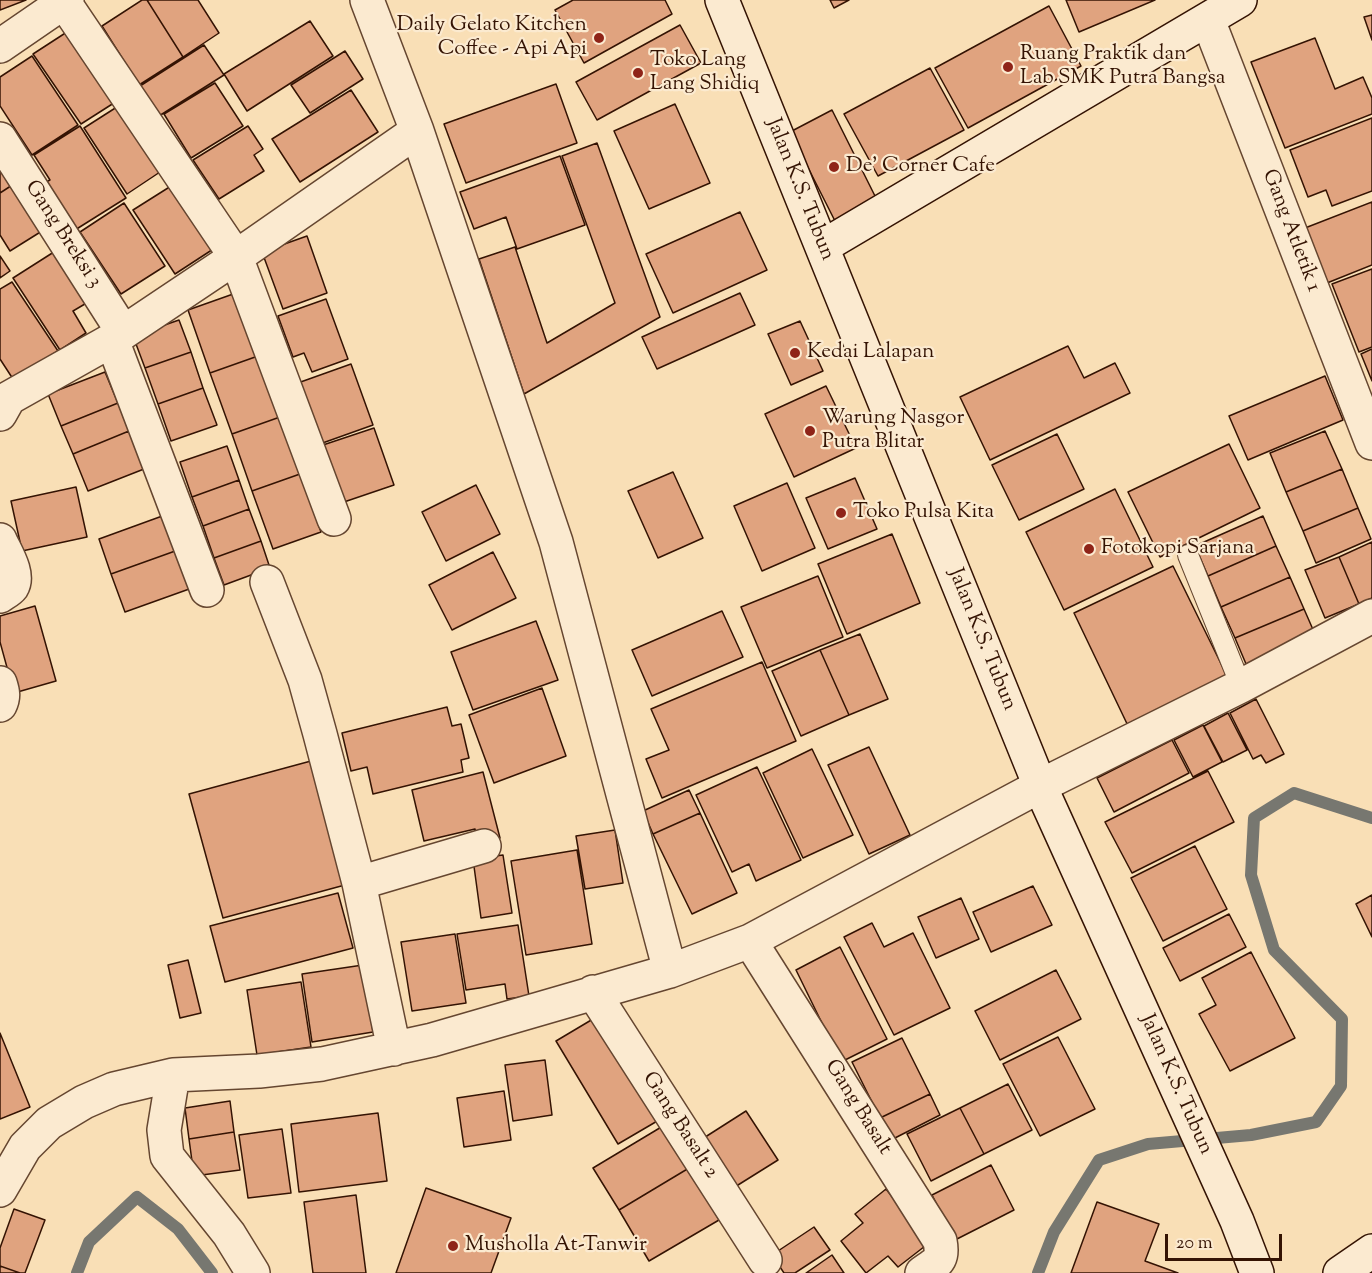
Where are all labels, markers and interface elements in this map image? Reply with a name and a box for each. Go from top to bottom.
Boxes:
place label: Daily Gelato Kitchen Coffee - Api Api [397,13,587,63]
marker: Daily Gelato Kitchen Coffee - Api Api [592,31,606,45]
place label: Ruang Praktik dan Lab SMK Putra Bangsa [1020,42,1225,92]
place label: Toko Lang Lang Shidiq [650,48,759,98]
marker: Ruang Praktik dan Lab SMK Putra Bangsa [1001,60,1015,74]
marker: Toko Lang Lang Shidiq [631,66,645,80]
street label: Jalan K.S. Tubun [759,115,839,265]
place label: De' Corner Cafe [846,154,995,180]
marker: De' Corner Cafe [827,160,841,174]
street label: Gang Atletik 1 [1255,166,1325,296]
street label: Gang Breksi 3 [18,176,106,294]
place label: Kedai Lalapan [807,340,934,366]
marker: Kedai Lalapan [788,346,802,360]
place label: Warung Nasgor Putra Blitar [822,406,964,456]
marker: Warung Nasgor Putra Blitar [803,424,817,438]
place label: Toko Pulsa Kita [853,500,994,526]
marker: Toko Pulsa Kita [834,506,848,520]
place label: Fotokopi Sarjana [1101,536,1254,562]
marker: Fotokopi Sarjana [1082,542,1096,556]
street label: Jalan K.S. Tubun [941,565,1021,715]
street label: Jalan K.S. Tubun [1133,1011,1217,1159]
street label: Gang Basalt [818,1056,896,1160]
street label: Gang Basalt 2 [635,1068,723,1184]
scale bar [1168,1222,1285,1260]
text: 20 m [1176,1231,1213,1257]
place label: Musholla At-Tanwir [465,1233,647,1259]
marker: Musholla At-Tanwir [446,1239,460,1253]

